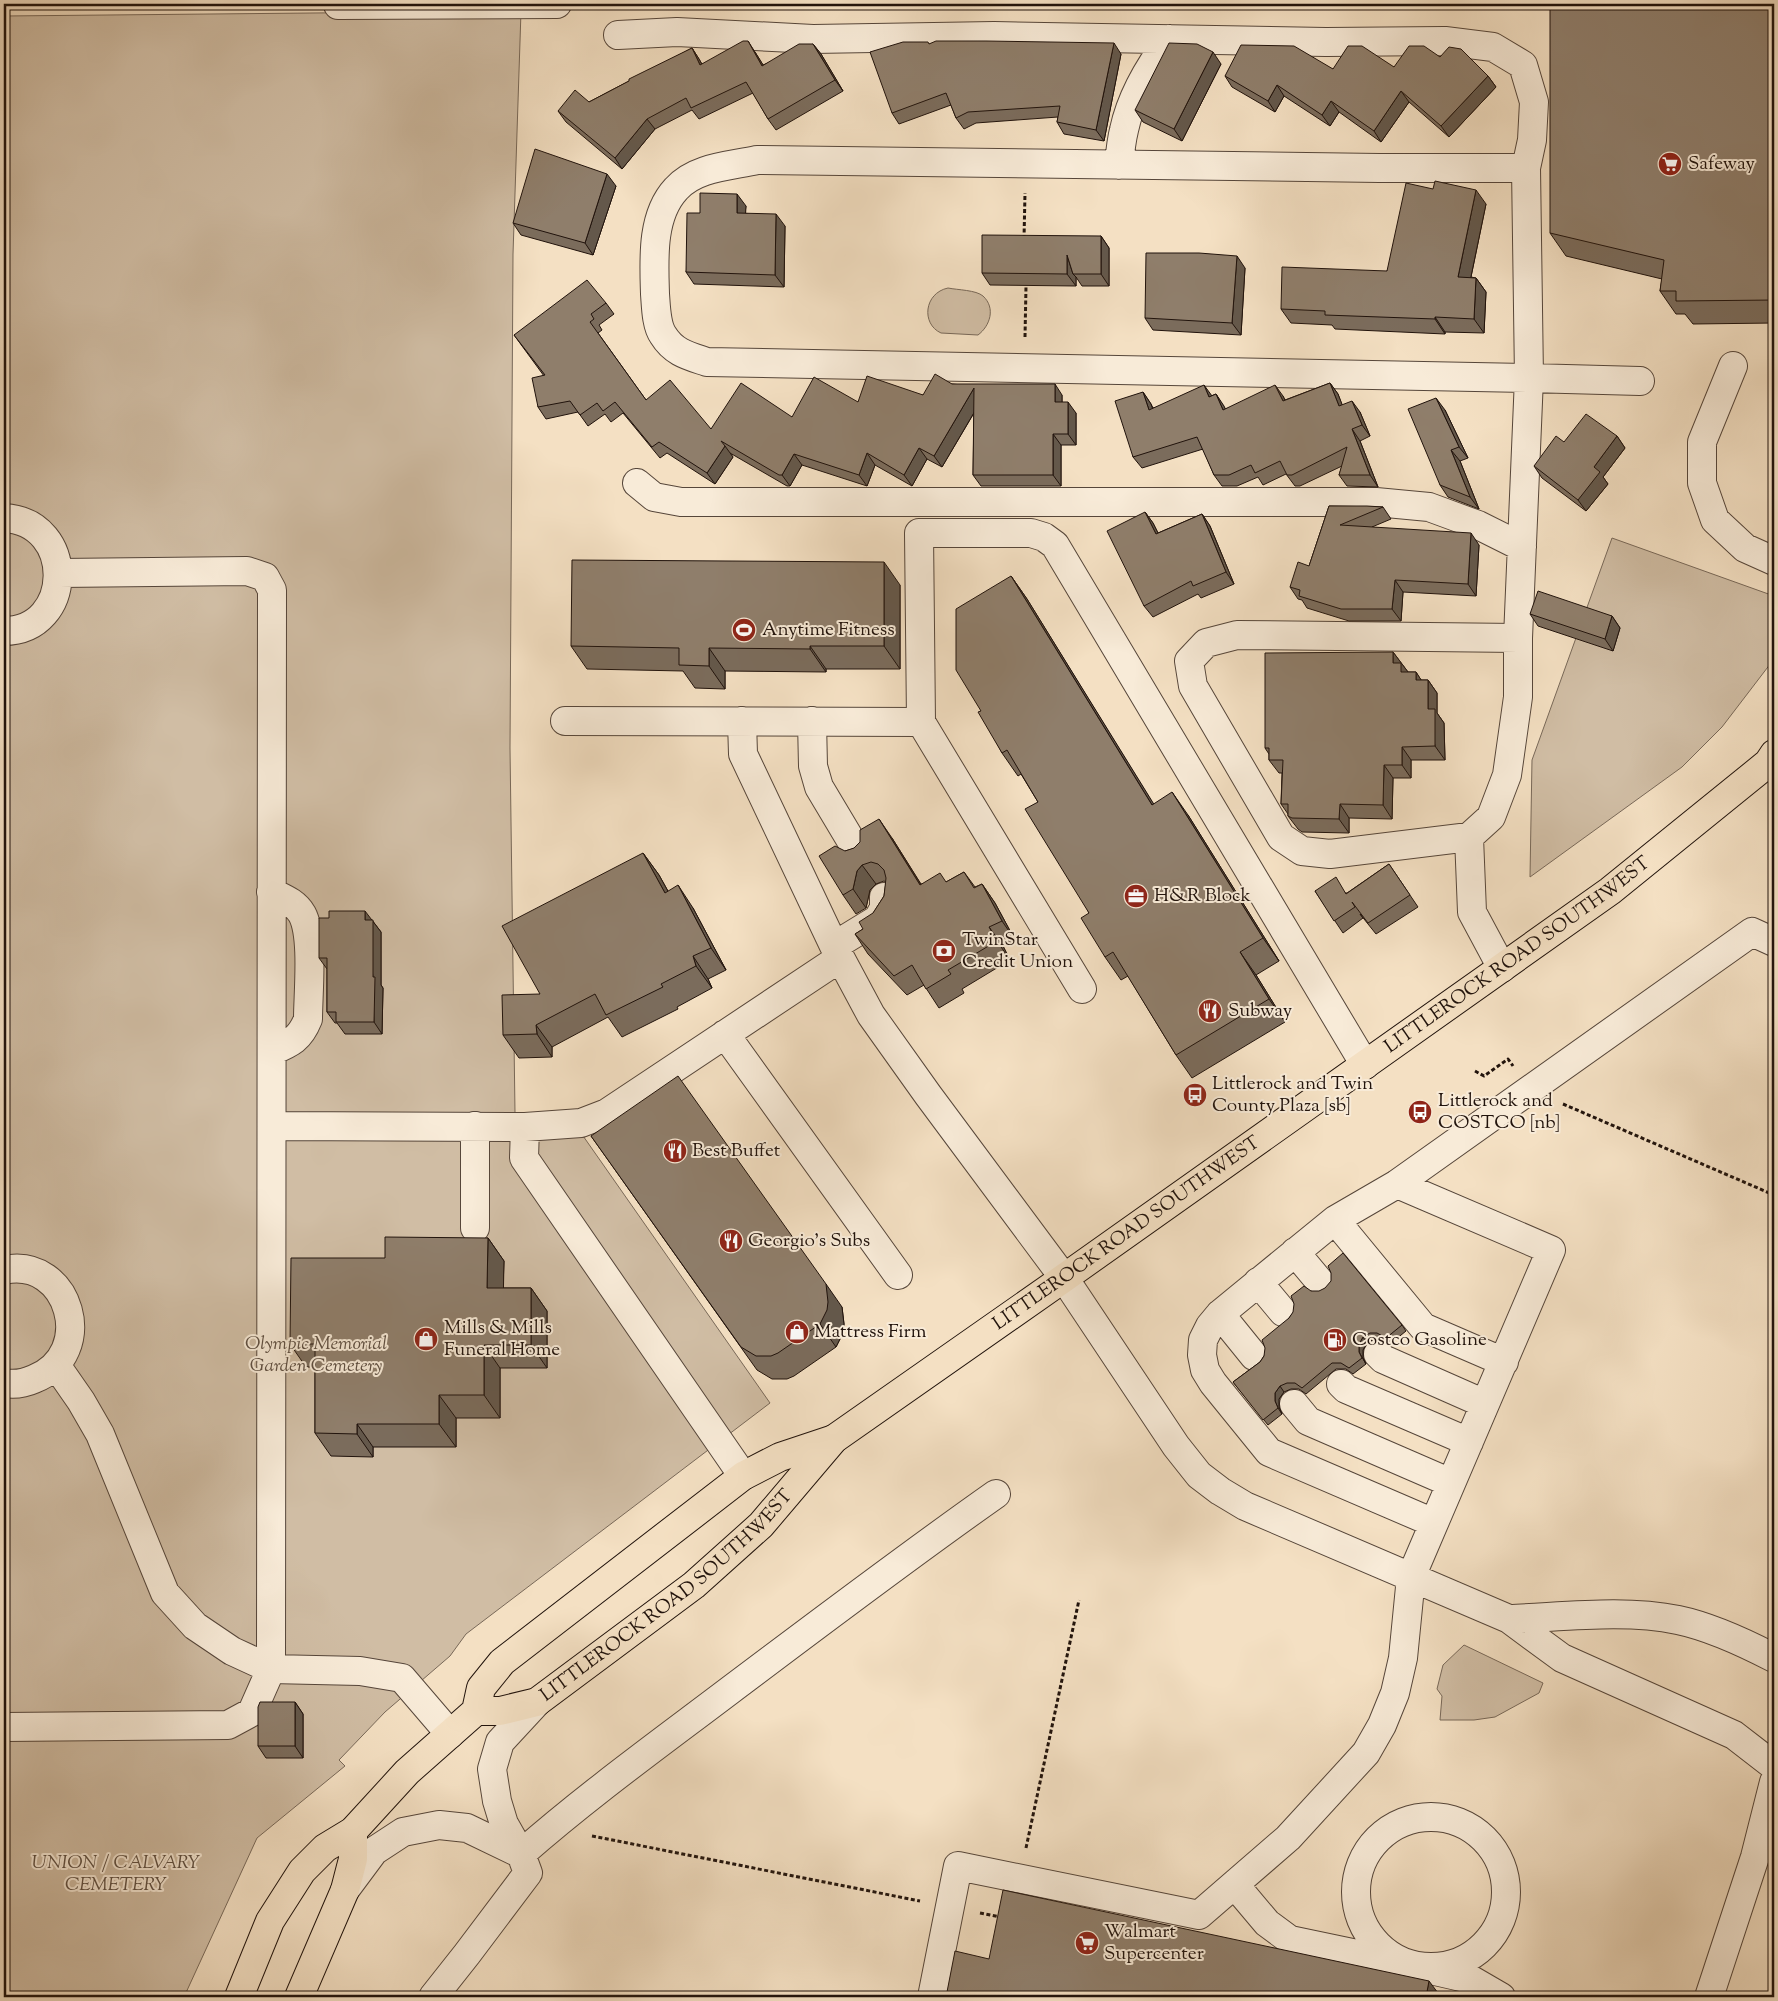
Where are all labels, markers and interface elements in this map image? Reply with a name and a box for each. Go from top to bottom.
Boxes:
supermarket icon: Safeway [1657,151,1683,177]
place label: Safeway [1688,151,1756,178]
sports icon: Anytime Fitness [731,617,757,643]
place label: Anytime Fitness [762,617,895,644]
street label: LITTLEROCK ROAD SOUTHWEST [1379,850,1656,1060]
office icon: H&R Block [1123,883,1149,909]
place label: H&R Block [1154,883,1252,910]
place label: TwinStar Credit Union [962,927,1073,976]
bank icon: TwinStar Credit Union [931,938,957,964]
restaurant icon: Subway [1197,998,1223,1024]
place label: Subway [1228,998,1293,1025]
place label: Littlerock and Twin County Plaza [sb] [1212,1071,1373,1120]
bus stop icon: Littlerock and Twin County Plaza [sb] [1182,1082,1208,1108]
place label: Littlerock and COSTCO [nb] [1438,1088,1560,1137]
bus stop icon: Littlerock and COSTCO [nb] [1407,1099,1433,1125]
street label: LITTLEROCK ROAD SOUTHWEST [987,1130,1265,1337]
restaurant icon: Best Buffet [662,1138,688,1164]
place label: Best Buffet [692,1138,781,1165]
restaurant icon: Georgio's Subs [718,1228,744,1254]
place label: Georgio's Subs [748,1228,870,1255]
place label: Mills & Mills Funeral Home [444,1315,560,1364]
shop icon: Mattress Firm [784,1319,810,1345]
place label: Mattress Firm [814,1319,927,1346]
shop icon: Mills & Mills Funeral Home [413,1326,439,1352]
fuel station icon: Costco Gasoline [1322,1327,1348,1353]
place label: Costco Gasoline [1352,1327,1487,1354]
park label: Olympic Memorial Garden Cemetery [245,1331,387,1380]
street label: LITTLEROCK ROAD SOUTHWEST [535,1484,799,1709]
park label: UNION / CALVARY CEMETERY [32,1850,200,1899]
place label: Walmart Supercenter [1104,1919,1204,1968]
supermarket icon: Walmart Supercenter [1074,1930,1100,1956]

